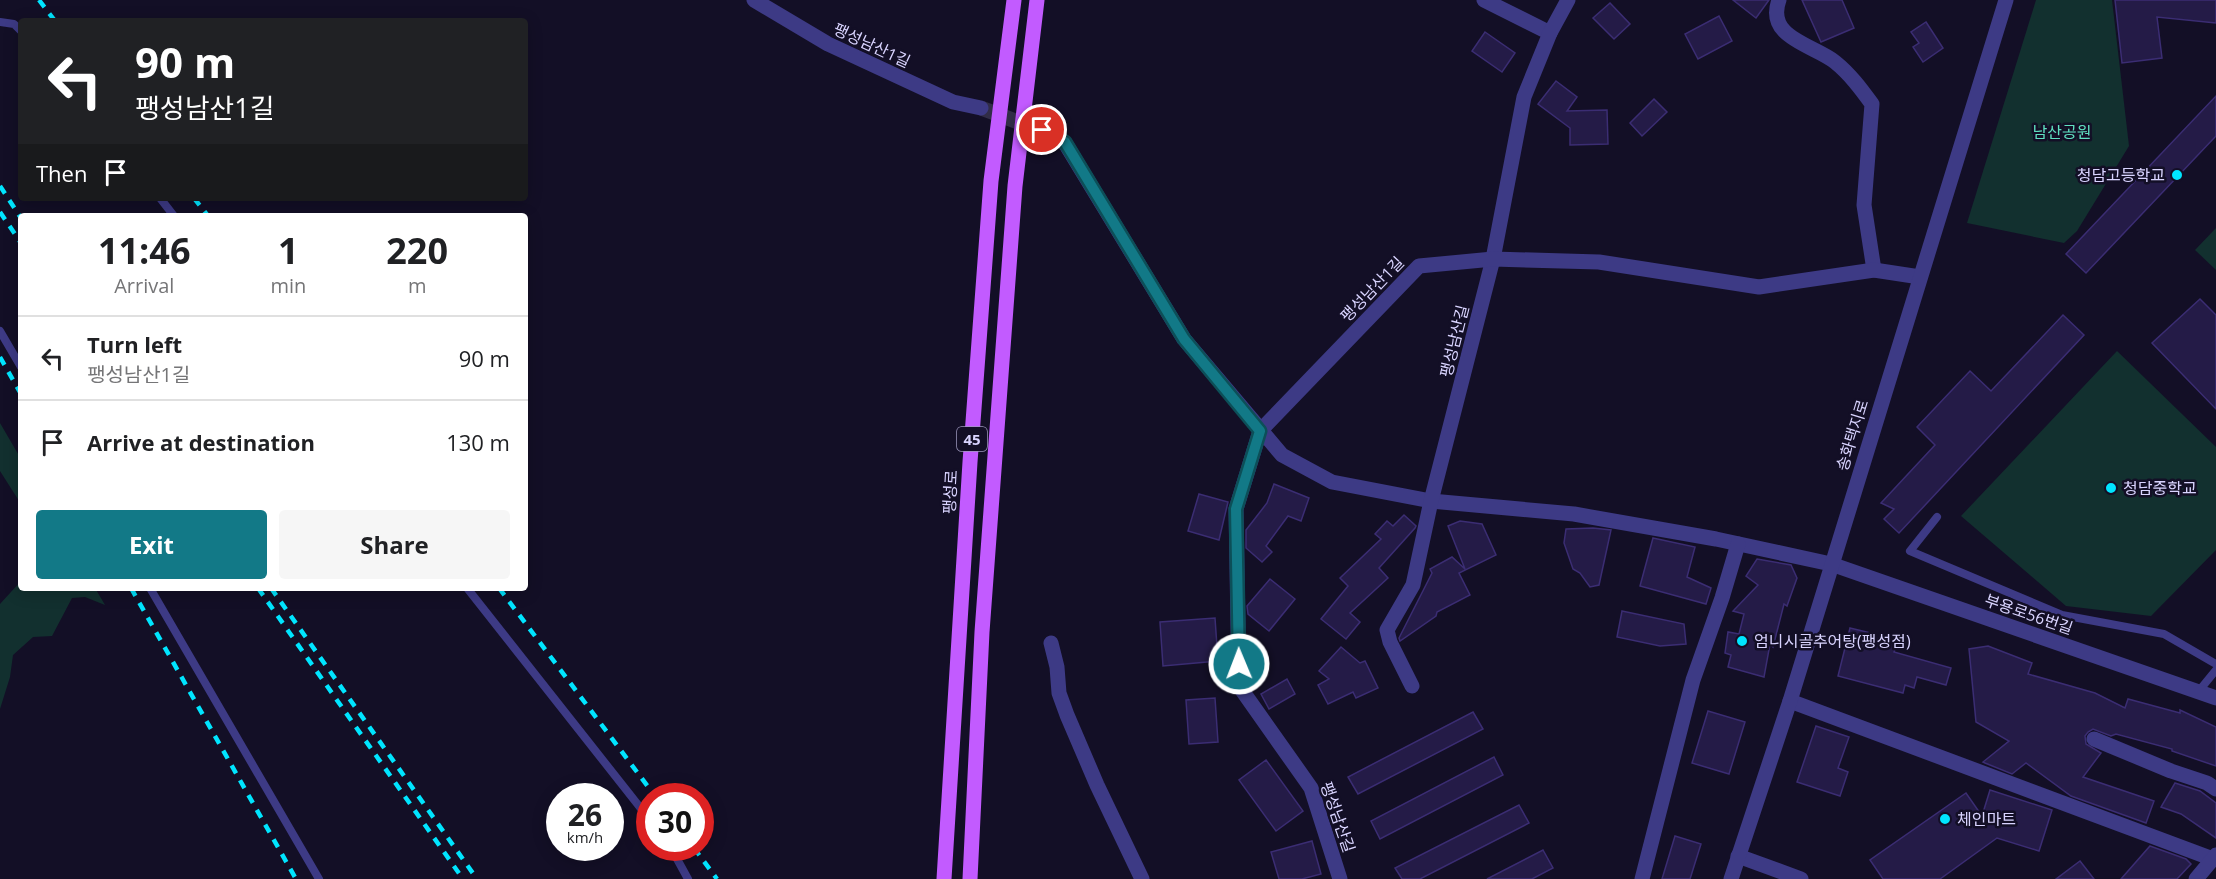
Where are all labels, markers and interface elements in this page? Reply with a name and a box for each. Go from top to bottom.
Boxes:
street label: 팽성남산1길 [830,18,914,72]
text: 90 m [135,33,235,90]
icon: left [36,42,114,120]
text: 팽성남산1길 [135,89,275,126]
pin [1016,104,1067,155]
icon: arrive [1025,113,1058,146]
park label: 남산공원 [2033,121,2091,143]
icon: arrive [99,156,132,189]
text: Then [36,158,87,188]
place label: 청담고등학교 [2077,164,2165,186]
marker: 청담고등학교 [2170,168,2184,182]
text: 11:46 [98,226,191,275]
text: 1 [278,226,299,275]
text: 220 [386,226,448,275]
street label: 팽성남산1길 [1335,252,1409,326]
text: Arrival [114,272,174,299]
text: min [270,272,306,299]
text: m [408,272,426,299]
street label: 팽성남산길 [1434,303,1474,379]
text: Turn left [87,329,182,359]
icon: left [36,342,69,375]
text: 90 m [459,343,510,373]
text: 팽성남산1길 [87,361,190,388]
street label: 송화택지로 [1831,396,1873,473]
icon: arrive [36,426,69,459]
text: Arrive at destination [87,427,315,457]
text: 130 m [446,427,510,457]
road number: 45 [957,427,987,451]
street label: 팽성로 [938,469,962,515]
place label: 청담중학교 [2123,477,2197,499]
marker: 청담중학교 [2104,481,2118,495]
button: Exit [36,510,267,579]
button: Share [279,510,510,579]
street label: 부용로56번길 [1982,589,2076,639]
place label: 엄니시골추어탕(팽성점) [1754,630,1911,652]
position arrow [1207,632,1271,696]
marker: 엄니시골추어탕(팽성점) [1735,634,1749,648]
street label: 팽성남산길 [1316,779,1360,855]
speed limit sign: 30 [636,783,714,861]
text: 26 [568,794,602,835]
place label: 체인마트 [1957,808,2016,830]
marker: 체인마트 [1938,812,1952,826]
text: km/h [567,827,603,847]

